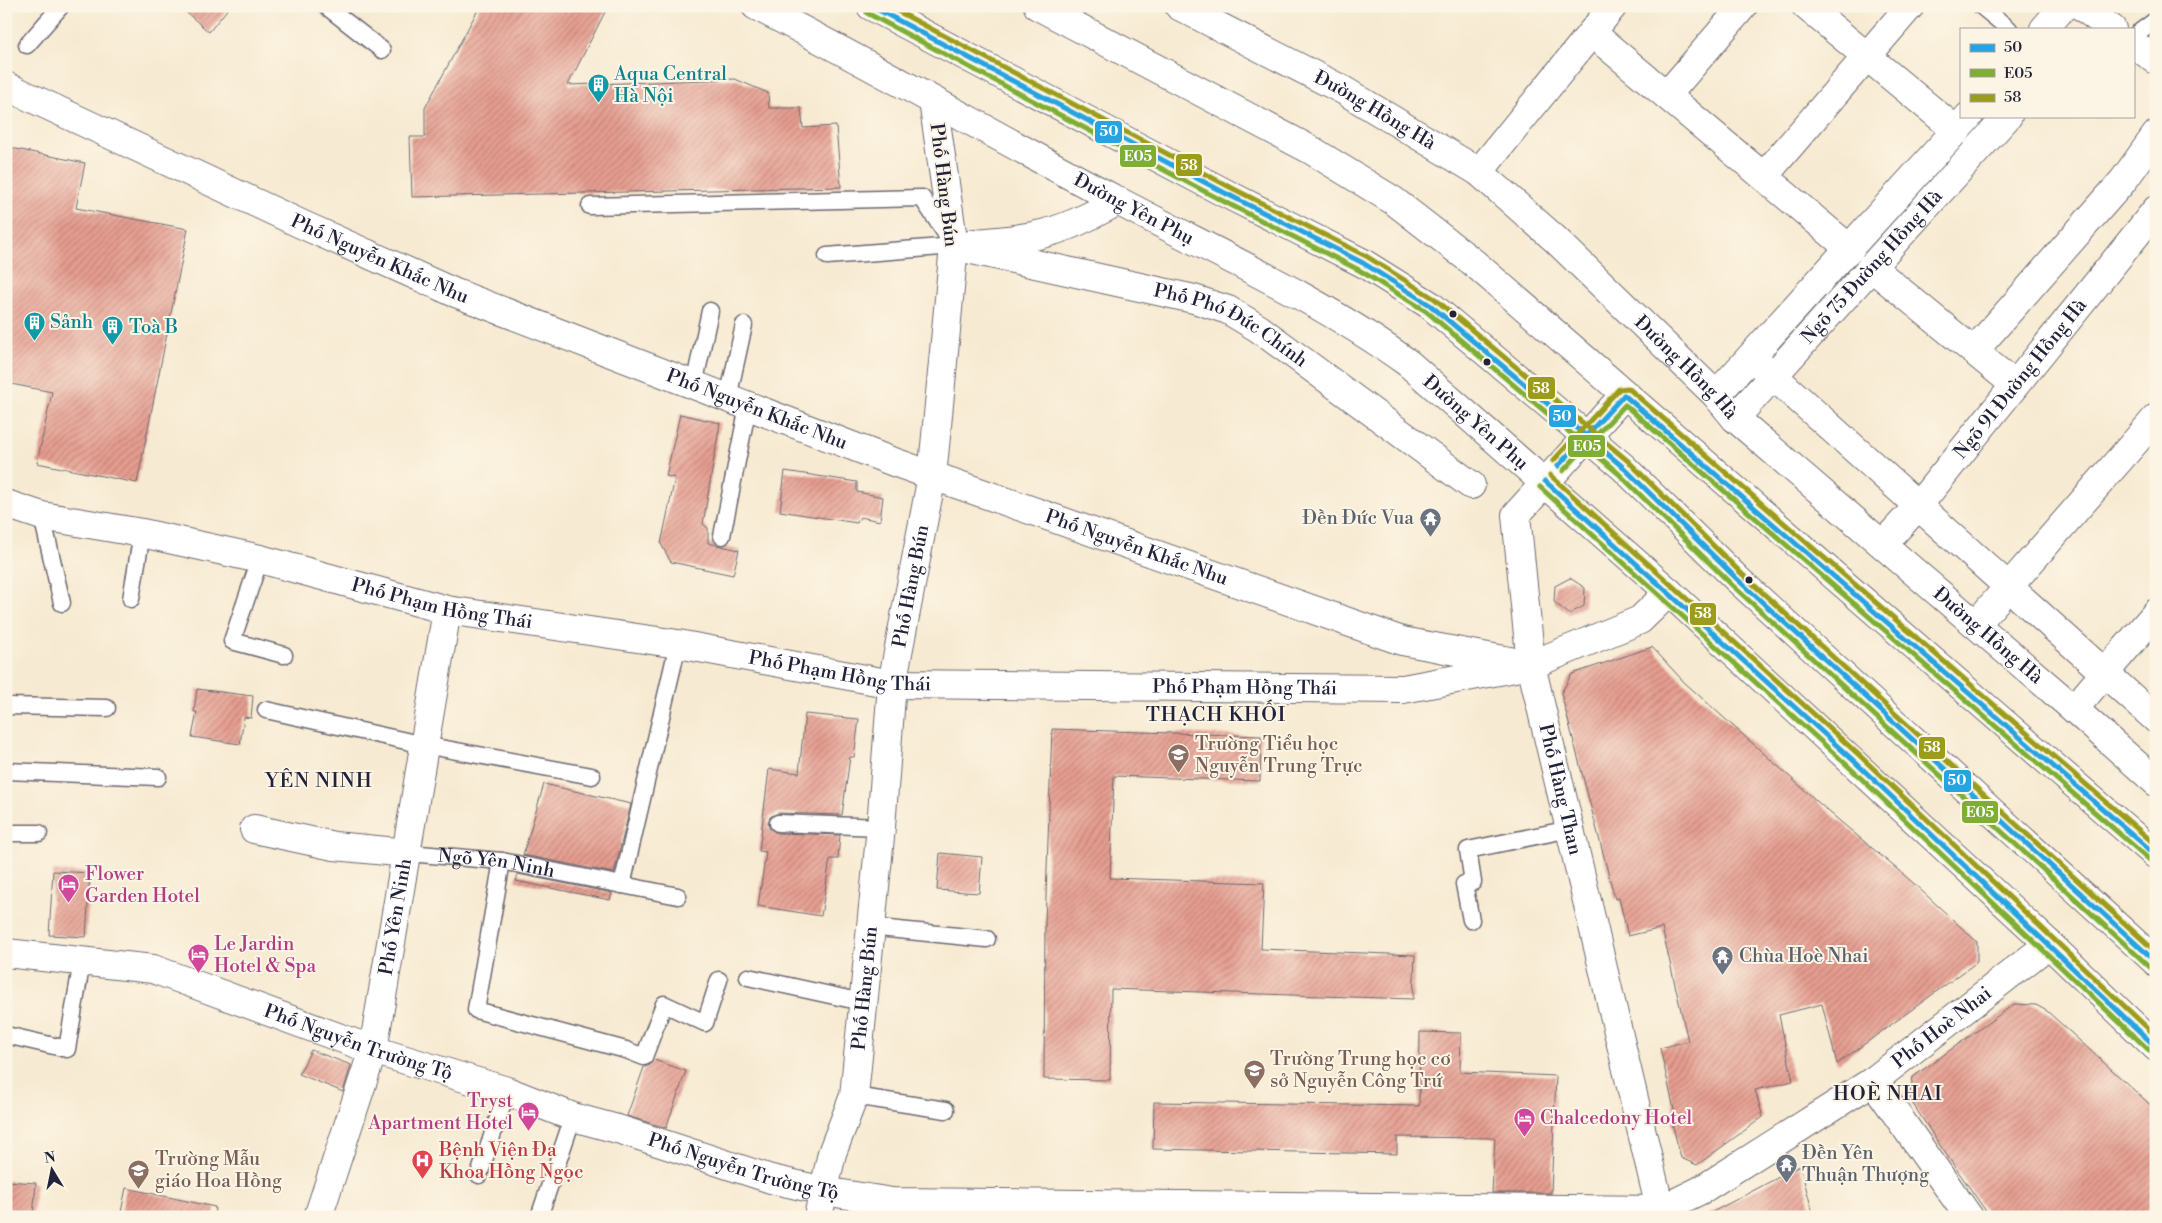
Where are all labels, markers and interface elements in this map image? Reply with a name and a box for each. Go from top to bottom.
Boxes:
legend [1960,28,2134,118]
text: 50 [2004,38,2022,57]
place label: Aqua Central Hà Nội [613,62,727,108]
text: E05 [2004,64,2033,83]
street label: Đường Hồng Hà [1310,65,1441,155]
building icon: Aqua Central Hà Nội [586,73,610,104]
text: 58 [2004,88,2021,107]
line badge: 50 [1094,120,1123,144]
street label: Phố Hàng Bún [925,122,963,248]
text: 50 [1100,123,1118,141]
line badge: E05 [1119,144,1157,168]
text: E05 [1124,148,1153,166]
line badge: 58 [1175,153,1203,177]
text: 58 [1180,157,1198,175]
street label: Đường Yên Phụ [1070,168,1198,250]
street label: Ngõ 75 Đường Hồng Hà [1796,184,1948,349]
street label: Phố Nguyễn Khắc Nhu [287,209,472,309]
street label: Phố Phó Đức Chính [1151,278,1312,372]
street label: Ngõ 91 Đường Hồng Hà [1949,293,2092,464]
unlabelled marker [1448,309,1458,319]
building icon: Sảnh [22,310,46,341]
place label: Sảnh [50,310,93,334]
street label: Đường Hồng Hà [1629,310,1743,425]
building icon: Toà B [101,315,125,346]
place label: Toà B [129,315,178,339]
unlabelled marker [1482,357,1492,367]
street label: Phố Nguyễn Khắc Nhu [663,363,851,455]
street label: Đường Yên Phụ [1418,370,1534,475]
line badge: 58 [1527,376,1556,400]
text: 58 [1532,380,1550,398]
line badge: 50 [1548,404,1577,428]
text: 50 [1553,408,1571,426]
line badge: E05 [1567,434,1606,458]
text: E05 [1573,438,1602,456]
street label: Phố Nguyễn Khắc Nhu [1042,504,1231,591]
place label: Đền Đức Vua [1302,506,1414,530]
temple icon: Đền Đức Vua [1418,506,1442,537]
street label: Phố Hàng Bún [887,523,934,650]
street label: Phố Phạm Hồng Thái [349,573,534,634]
unlabelled marker [1744,575,1754,585]
street label: Đường Hồng Hà [1928,581,2048,689]
line badge: 58 [1689,602,1717,626]
text: 58 [1694,605,1712,623]
street label: Phố Phạm Hồng Thái [747,645,931,696]
street label: Phố Phạm Hồng Thái [1152,675,1337,700]
district label: THẠCH KHỐI [1146,699,1286,728]
street label: Phố Hàng Than [1533,721,1588,857]
place label: Trường Tiểu học Nguyễn Trung Trực [1195,732,1363,778]
line badge: 58 [1918,736,1946,760]
text: 58 [1923,739,1941,757]
school or university icon: Trường Tiểu học Nguyễn Trung Trực [1167,743,1191,774]
district label: YÊN NINH [264,768,373,794]
line badge: 50 [1943,769,1972,793]
text: 50 [1948,772,1966,790]
line badge: E05 [1961,800,1999,824]
text: E05 [1966,804,1995,822]
street label: Ngõ Yên Ninh [437,844,557,883]
street label: Phố Yên Ninh [374,857,417,977]
place label: Flower Garden Hotel [85,862,200,908]
hotel icon: Flower Garden Hotel [57,873,81,904]
street label: Phố Hàng Bún [847,925,883,1051]
place label: Le Jardin Hotel & Spa [214,932,316,978]
hotel icon: Le Jardin Hotel & Spa [186,943,210,974]
temple icon: Chùa Hoè Nhai [1711,944,1735,975]
place label: Chùa Hoè Nhai [1739,944,1869,968]
street label: Phố Hoè Nhai [1887,981,1996,1074]
street label: Phố Nguyễn Trường Tộ [261,999,456,1086]
place label: Trường Trung học cơ sở Nguyễn Công Trứ [1270,1047,1451,1093]
school or university icon: Trường Trung học cơ sở Nguyễn Công Trứ [1242,1058,1266,1089]
district label: HOÈ NHAI [1833,1081,1943,1107]
place label: Tryst Apartment Hotel [367,1089,513,1135]
hotel icon: Tryst Apartment Hotel [517,1100,541,1131]
hotel icon: Chalcedony Hotel [1512,1106,1536,1137]
place label: Chalcedony Hotel [1540,1106,1693,1130]
street label: Phố Nguyễn Trường Tộ [645,1128,840,1205]
place label: Bệnh Viện Đa Khoa Hồng Ngọc [438,1138,584,1184]
place label: Đền Yên Thuận Thượng [1802,1141,1929,1187]
north arrow [28,1146,78,1196]
place label: Trường Mẫu giáo Hoa Hồng [155,1147,282,1193]
text: N [43,1148,57,1168]
hospital icon: Bệnh Viện Đa Khoa Hồng Ngọc [411,1149,435,1180]
temple icon: Đền Yên Thuận Thượng [1774,1152,1798,1183]
school or university icon: Trường Mẫu giáo Hoa Hồng [127,1158,151,1189]

